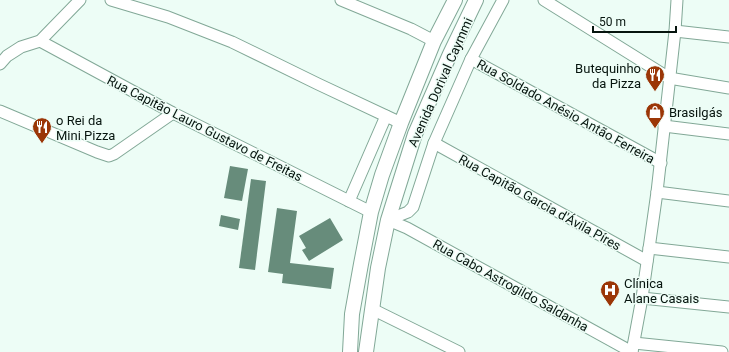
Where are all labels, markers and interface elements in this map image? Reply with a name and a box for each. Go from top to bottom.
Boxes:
scale bar [593,8,676,34]
street label: Avenida Dorival Caymmi [405,15,476,149]
text: 50 m [599,15,626,29]
street label: Rua Soldado Anésio Antão Ferreira [474,56,657,167]
place label: Butequinho da Pizza [575,61,641,91]
restaurant icon: Butequinho da Pizza [644,64,666,92]
street label: Rua Capitão Lauro Gustavo de Freitas [105,72,305,185]
shop icon: Brasilgás [644,101,666,129]
place label: Brasilgás [669,105,723,120]
place label: o Rei da Mini Pizza [56,113,115,143]
restaurant icon: o Rei da Mini Pizza [31,116,53,144]
street label: Rua Capitão Garcia d'Ávila Píres [456,151,624,254]
street label: Rua Cabo Astrogildo Saldanha [430,236,591,335]
place label: Clínica Alane Casais [624,276,699,306]
hospital icon: Clínica Alane Casais [599,279,621,307]

